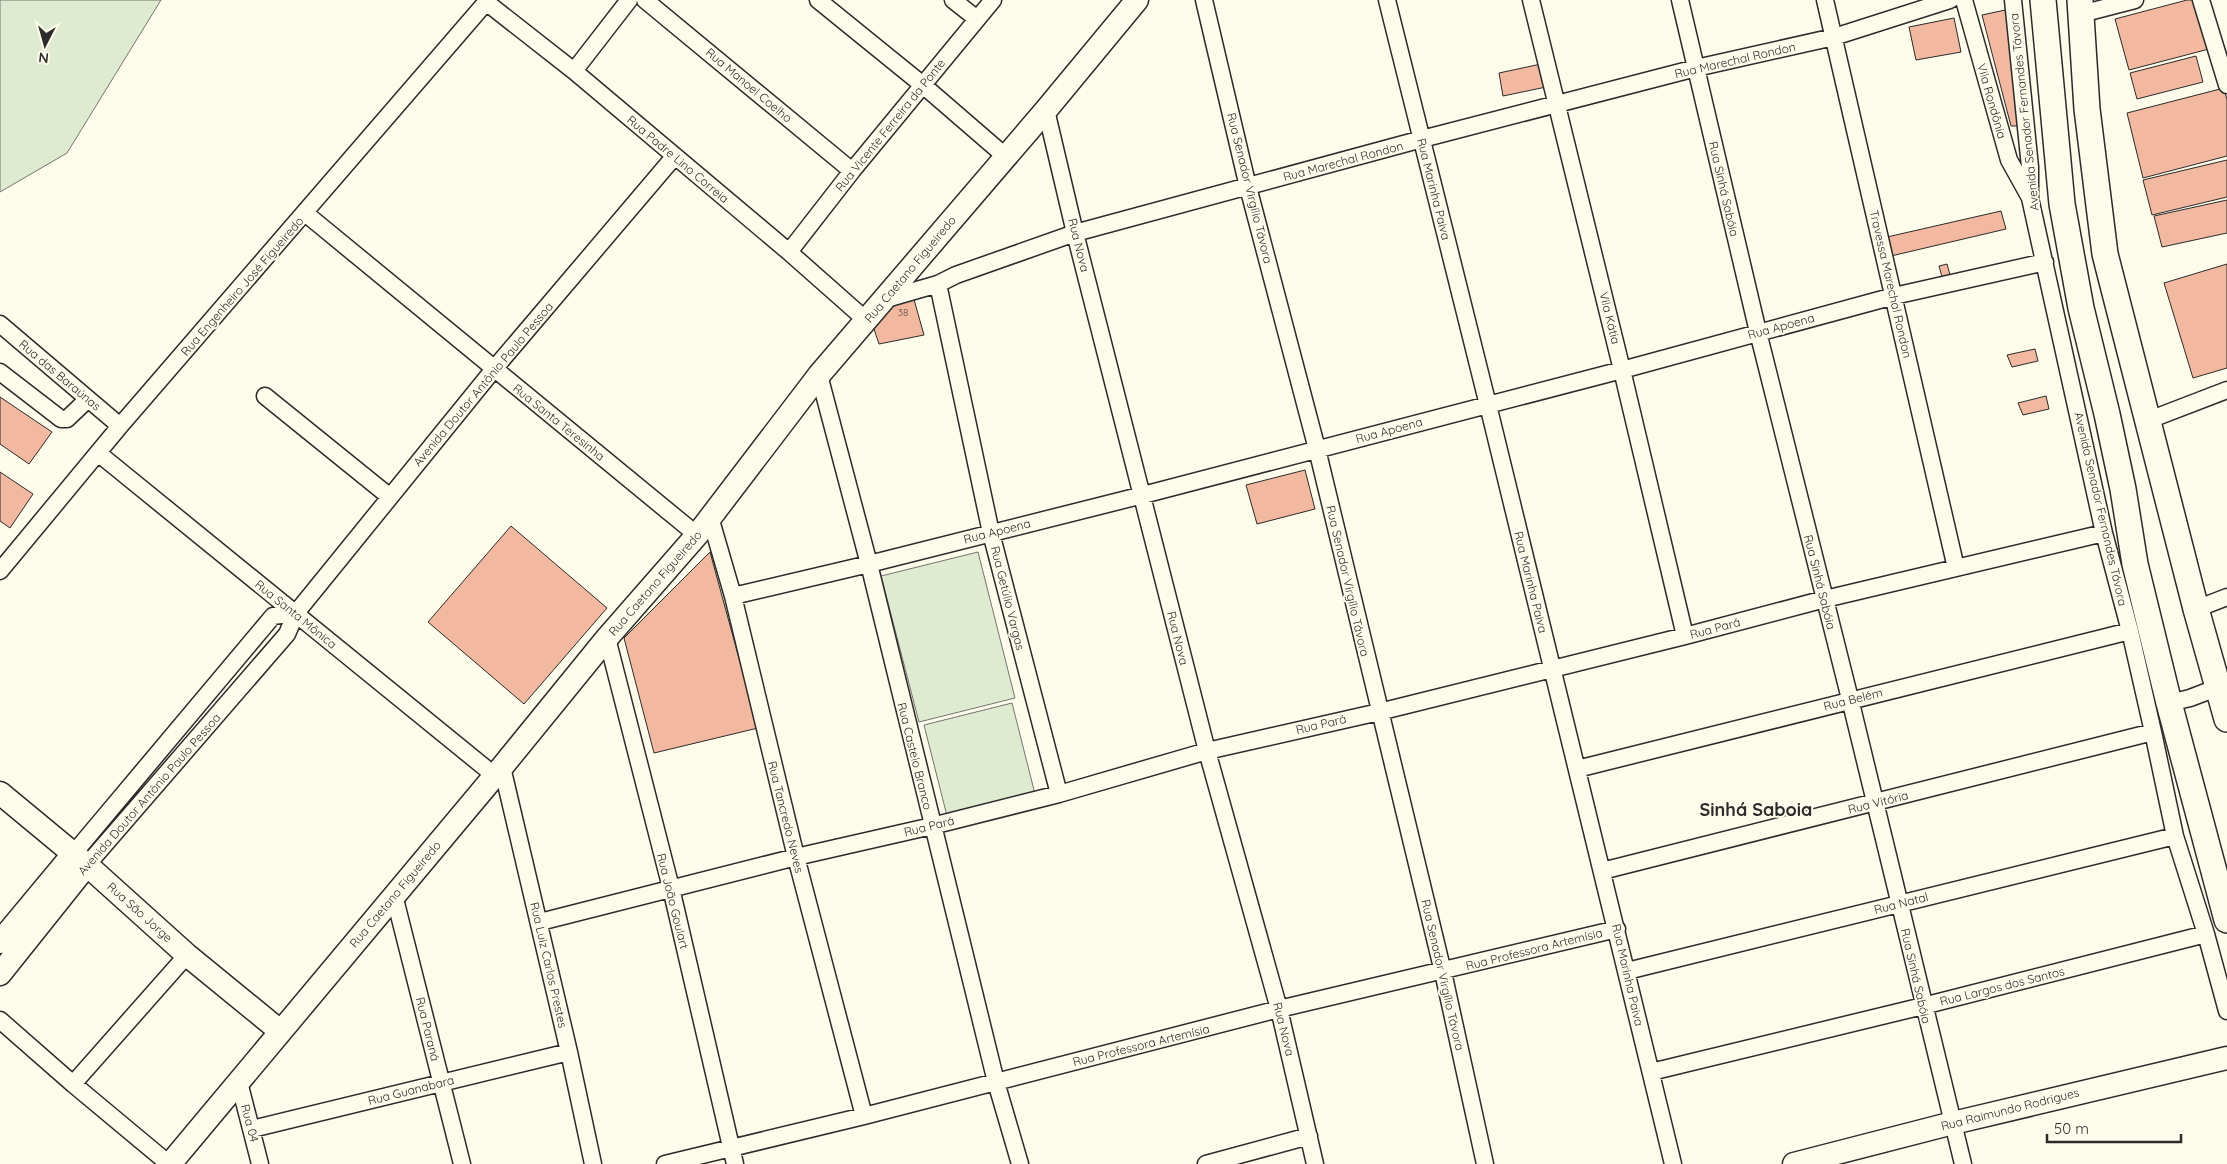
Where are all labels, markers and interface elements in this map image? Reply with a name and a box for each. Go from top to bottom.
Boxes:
street label: Avenida Senador Fernandes Távora [2006,12,2042,212]
north arrow [20,20,70,70]
street label: Rua Marechal Rondon [1673,39,1797,81]
street label: Rua Manoel Coelho [703,44,795,126]
text: N [38,48,50,67]
street label: Rua Vicente Ferreira da Ponte [832,55,948,194]
street label: Vila Rondônia [1974,62,2010,140]
street label: Rua Senador Virgílio Távora [1224,111,1276,265]
street label: Rua Padre Lino Correia [624,112,732,206]
street label: Rua Marinha Paiva [1414,136,1454,242]
street label: Rua Marechal Rondon [1281,138,1405,184]
street label: Rua Sinhá Sabóia [1706,140,1742,238]
street label: Travessa Marechal Rondon [1867,209,1915,359]
street label: Rua Engenheiro José Figueiredo [177,213,307,359]
street label: Rua Caetano Figueiredo [861,213,959,325]
street label: Rua Nova [1065,217,1093,273]
street label: Vila Kátia [1596,290,1624,346]
street label: Avenida Doutor Antônio Paulo Pessoa [410,299,556,469]
house number: 38 [898,306,908,319]
street label: Rua Apoena [1746,310,1816,342]
street label: Rua das Baraúnas [16,336,104,414]
street label: Rua Santa Teresinha [510,380,608,464]
street label: Avenida Senador Fernandes Távora [2071,411,2131,607]
street label: Rua Apoena [1354,414,1424,446]
street label: Rua Senador Virgílio Távora [1323,504,1373,658]
street label: Rua Apoena [962,515,1032,547]
street label: Rua Caetano Figueiredo [605,527,705,639]
street label: Rua Marinha Paiva [1511,529,1551,635]
street label: Rua Sinhá Sabóia [1801,533,1839,631]
street label: Rua Getúlio Vargas [988,544,1028,652]
street label: Rua Santa Mônica [252,576,340,652]
street label: Rua Nova [1164,610,1192,666]
street label: Rua Pará [1688,614,1742,642]
street label: Rua Belém [1822,684,1884,714]
street label: Rua Castelo Branco [894,701,936,811]
street label: Avenida Doutor Antônio Paulo Pessoa [75,710,223,878]
street label: Rua Pará [1294,711,1348,737]
street label: Rua Tancredo Neves [765,759,807,875]
street label: Rua Vitória [1846,787,1910,817]
district label: Sinhá Saboia [1700,798,1812,821]
street label: Rua Pará [902,813,956,839]
street label: Rua Caetano Figueiredo [346,838,444,950]
street label: Rua João Goulart [654,851,692,951]
street label: Rua São Jorge [104,879,176,945]
street label: Rua Natal [1872,889,1930,917]
street label: Rua Senador Virgílio Távora [1418,898,1468,1052]
street label: Rua Luiz Carlos Prestes [527,900,571,1030]
street label: Rua Marinha Paiva [1609,922,1647,1028]
street label: Rua Professora Artemísia [1464,925,1604,973]
street label: Rua Sinhá Sabóia [1898,927,1934,1025]
street label: Rua Largos dos Santos [1938,963,2066,1009]
street label: Rua Paraná [413,995,443,1063]
street label: Rua Nova [1270,1001,1298,1057]
street label: Rua Professora Artemísia [1071,1021,1211,1069]
street label: Rua Guanabara [366,1072,456,1108]
street label: Rua Raimundo Rodrigues [1939,1084,2081,1133]
street label: Rua 04 [238,1102,262,1144]
scale bar [2047,1112,2181,1144]
text: 50 m [2054,1119,2089,1138]

